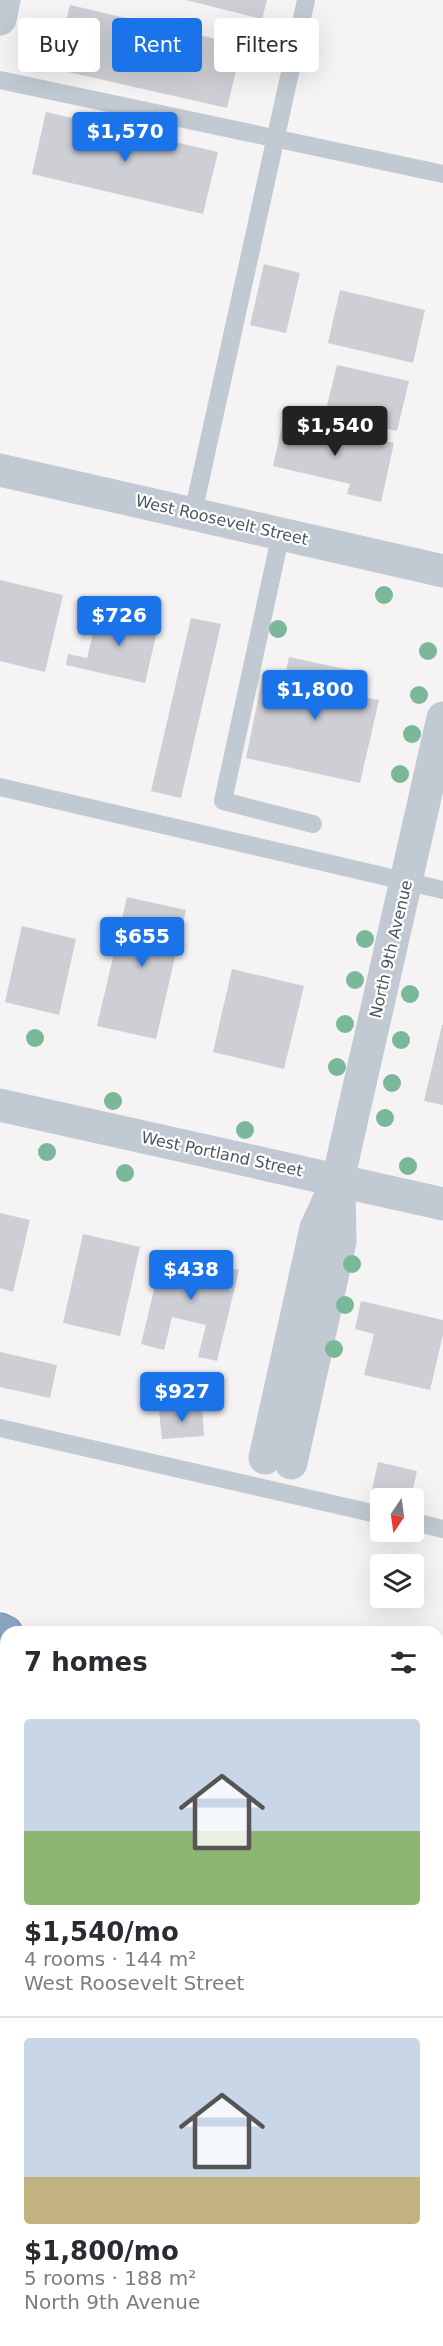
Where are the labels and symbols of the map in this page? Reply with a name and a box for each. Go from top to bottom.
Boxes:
pin: $1,570 [76,112,174,163]
pin: $1,540 [286,406,384,457]
street label: West Roosevelt Street [134,491,310,549]
pin: $726 [83,596,155,647]
pin: $1,800 [266,670,364,721]
street label: North 9th Avenue [366,878,416,1020]
pin: $655 [106,917,178,968]
street label: West Portland Street [140,1128,304,1180]
pin: $438 [155,1250,227,1301]
pin: $927 [146,1372,218,1423]
north arrow [370,1488,424,1542]

